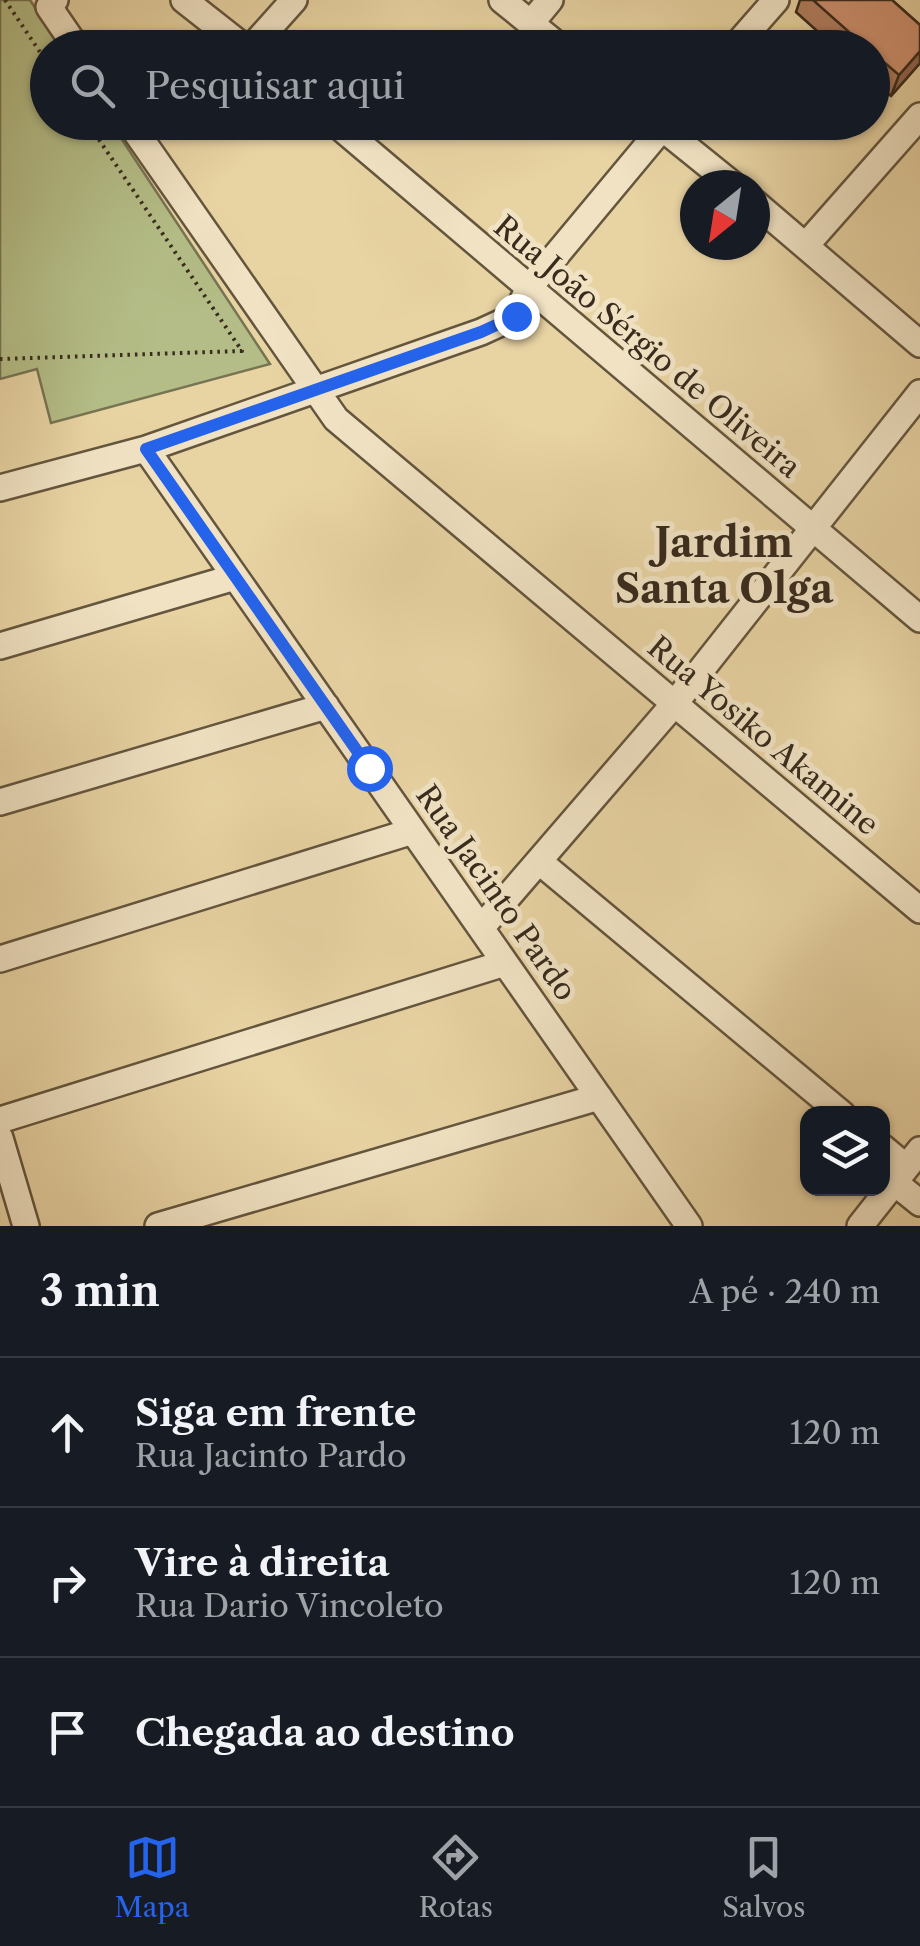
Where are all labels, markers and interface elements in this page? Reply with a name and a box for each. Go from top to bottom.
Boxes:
search box [30,30,890,140]
icon: search [65,58,120,113]
text: Pesquisar aqui [145,62,405,109]
north arrow [680,170,770,260]
street label: Rua João Sérgio de Oliveira [487,208,808,486]
route end [494,294,540,340]
district label: Jardim Santa Olga [615,518,834,613]
street label: Rua Yosiko Akamine [640,628,886,843]
route start [347,746,393,792]
street label: Rua Jacinto Pardo [408,778,585,1008]
map controls [800,1106,890,1196]
button: layers [800,1106,890,1196]
text: 3 min [40,1265,160,1317]
text: A pé · 240 m [690,1272,880,1311]
text: Siga em frente [135,1389,416,1436]
icon: ahead [40,1405,95,1460]
text: 120 m [790,1413,880,1452]
text: Rua Jacinto Pardo [135,1436,407,1475]
text: Vire à direita [135,1539,390,1586]
icon: right [40,1555,95,1610]
text: 120 m [790,1563,880,1602]
text: Rua Dario Vincoleto [135,1586,444,1625]
icon: arrive [40,1705,95,1760]
text: Chegada ao destino [135,1709,515,1756]
tab: Mapa [115,1830,189,1924]
tab: Rotas [419,1830,493,1924]
tab: Salvos [722,1830,805,1924]

